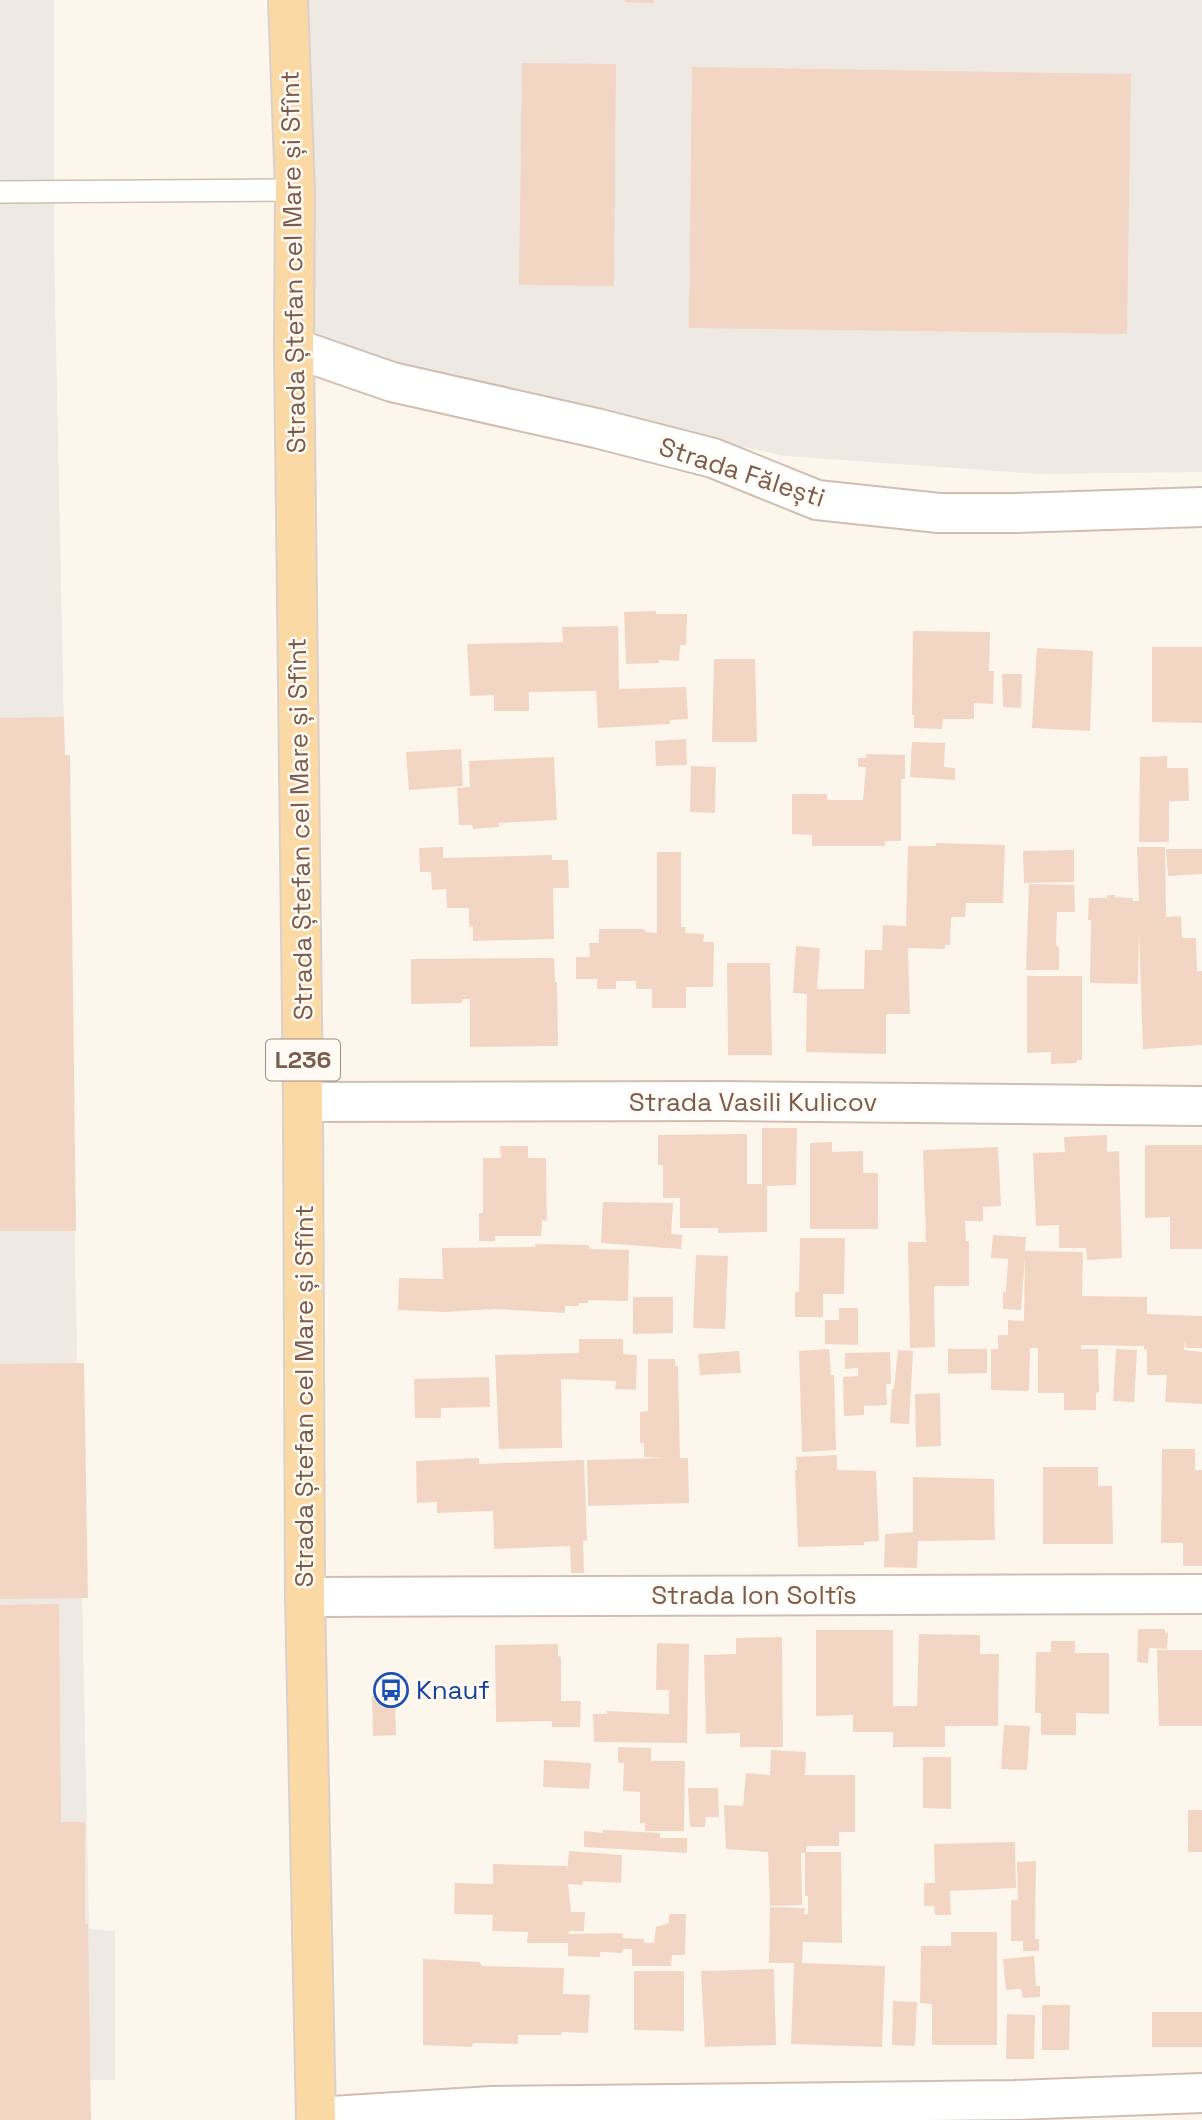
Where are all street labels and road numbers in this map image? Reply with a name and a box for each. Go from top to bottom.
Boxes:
street label: Strada Ștefan cel Mare și Sfînt [273,70,313,454]
street label: Strada Fălești [655,429,829,515]
street label: Strada Ștefan cel Mare și Sfînt [280,637,320,1021]
road number: L236 [266,1040,340,1080]
street label: Strada Vasili Kulicov [629,1085,877,1119]
street label: Strada Ștefan cel Mare și Sfînt [287,1205,321,1587]
street label: Strada Ion Soltîs [651,1578,857,1612]

